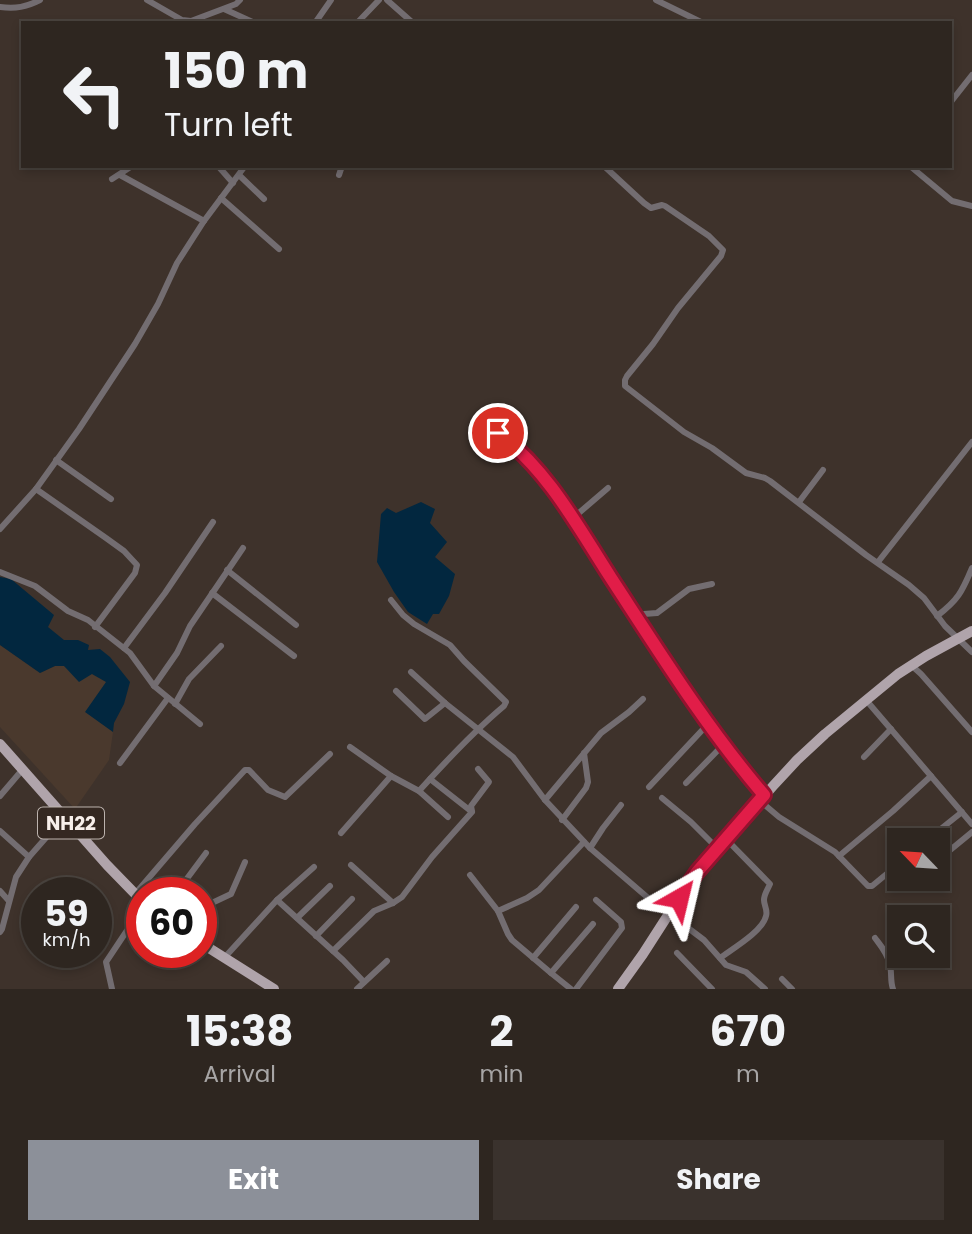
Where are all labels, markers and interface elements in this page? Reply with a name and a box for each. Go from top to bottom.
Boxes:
text: 150 m [164,37,309,105]
icon: left [49,49,140,140]
text: Turn left [164,102,293,147]
pin [468,403,528,463]
icon: arrive [479,414,517,452]
road number: NH22 [38,808,104,838]
north arrow [887,828,950,891]
map controls [887,828,950,968]
position arrow [642,861,716,935]
speed limit sign: 60 [126,877,217,968]
text: 59 [44,889,89,938]
button: search [887,905,950,968]
text: km/h [43,927,90,952]
text: 15:38 [186,1002,294,1061]
text: 2 [490,1002,514,1061]
text: 670 [709,1002,786,1061]
text: Arrival [204,1058,276,1090]
text: min [479,1058,524,1090]
text: m [736,1058,760,1090]
button: Exit [28,1140,479,1220]
button: Share [493,1140,944,1220]

